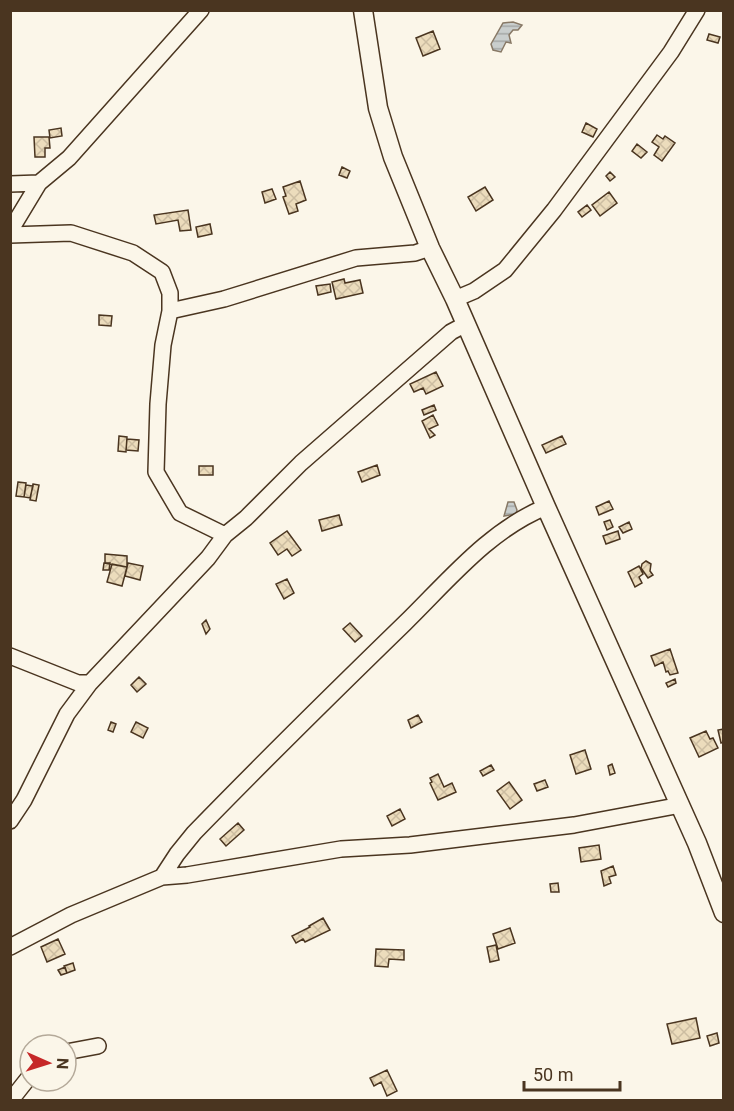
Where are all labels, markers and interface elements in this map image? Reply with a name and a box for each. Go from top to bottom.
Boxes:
north arrow [18,1033,78,1093]
scale bar [524,1054,620,1092]
text: N [53,1058,72,1070]
text: 50 m [533,1064,573,1085]

